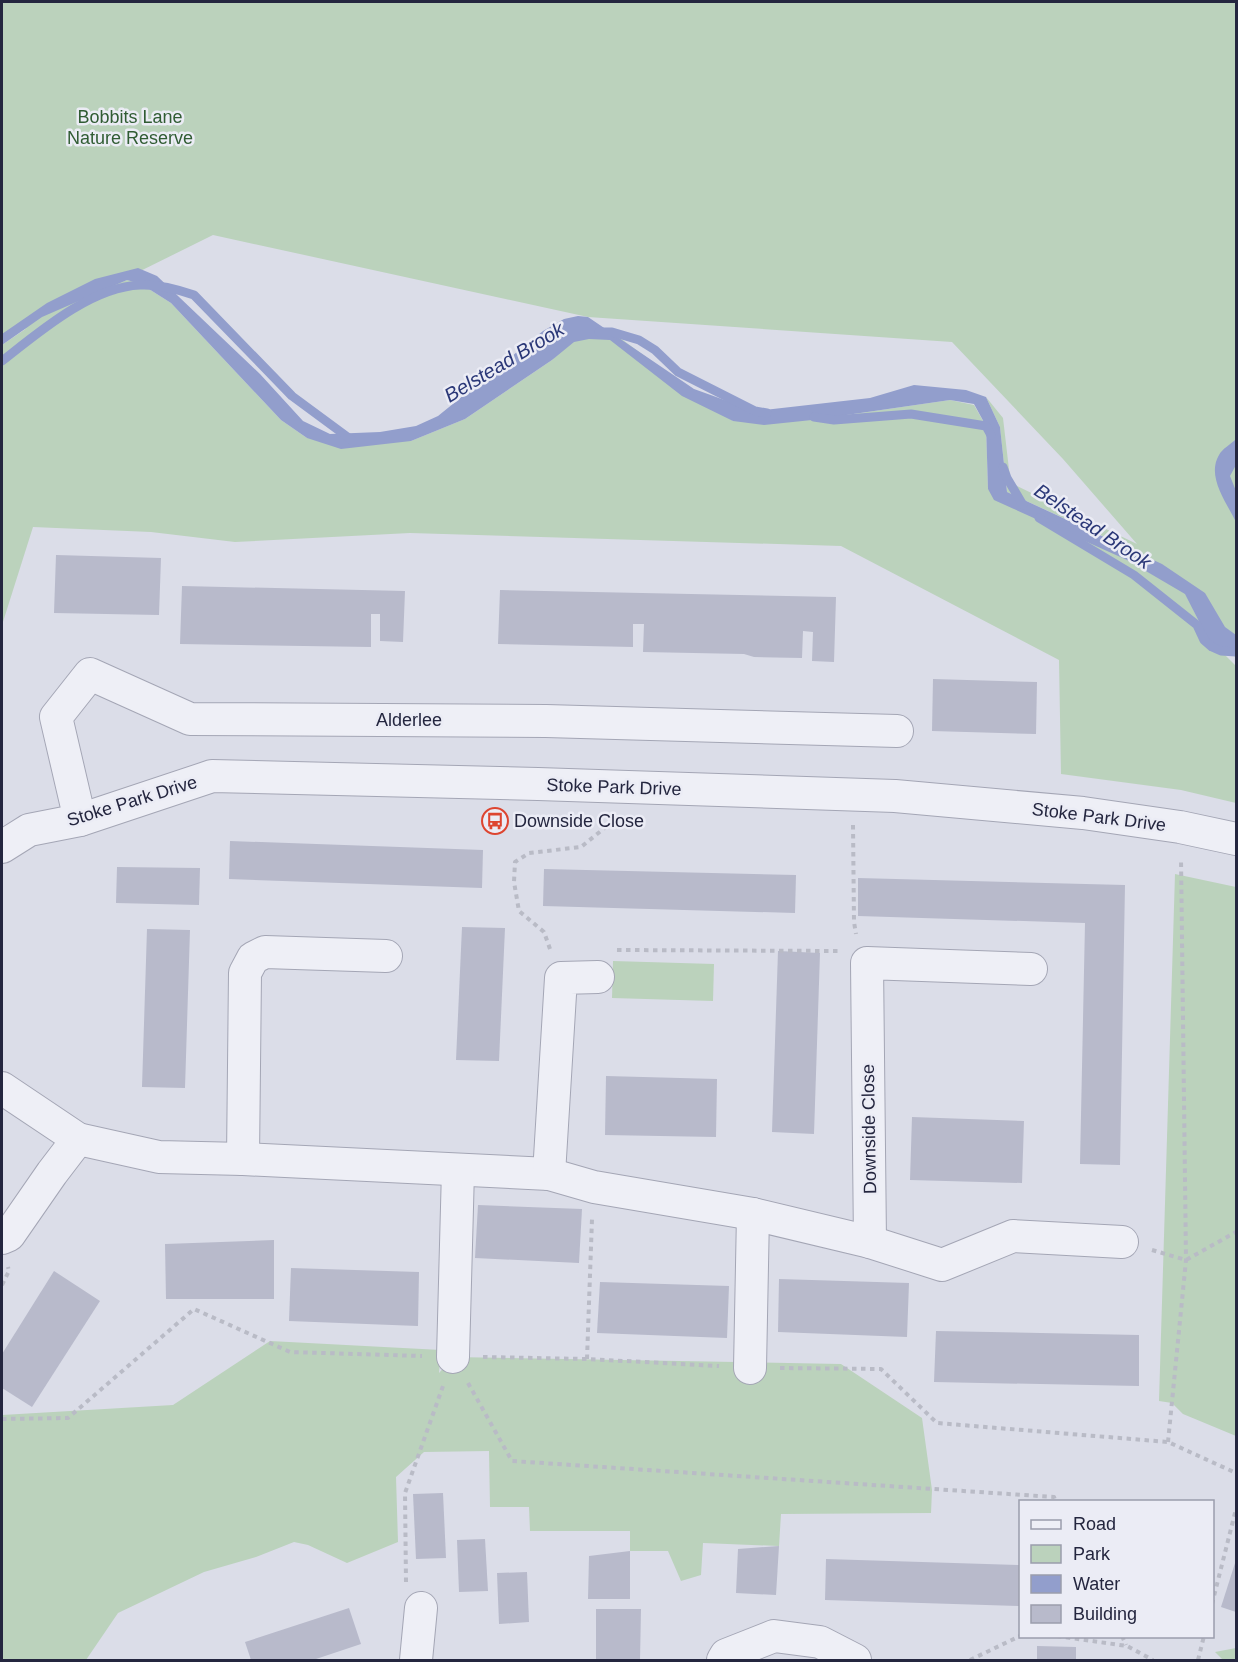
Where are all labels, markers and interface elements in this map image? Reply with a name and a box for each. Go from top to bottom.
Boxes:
park label: Bobbits Lane Nature Reserve [67,107,193,148]
water label: Belstead Brook [440,317,569,406]
water label: Belstead Brook [1031,479,1156,574]
street label: Alderlee [376,710,442,730]
street label: Stoke Park Drive [65,772,199,830]
street label: Stoke Park Drive [546,775,682,799]
street label: Stoke Park Drive [1031,799,1167,835]
bus stop icon: Downside Close [480,806,510,836]
place label: Downside Close [514,811,644,831]
street label: Downside Close [858,1064,880,1194]
legend [1019,1500,1214,1638]
text: Road [1073,1514,1116,1534]
text: Park [1073,1544,1111,1564]
text: Water [1073,1574,1120,1594]
text: Building [1073,1604,1137,1624]

